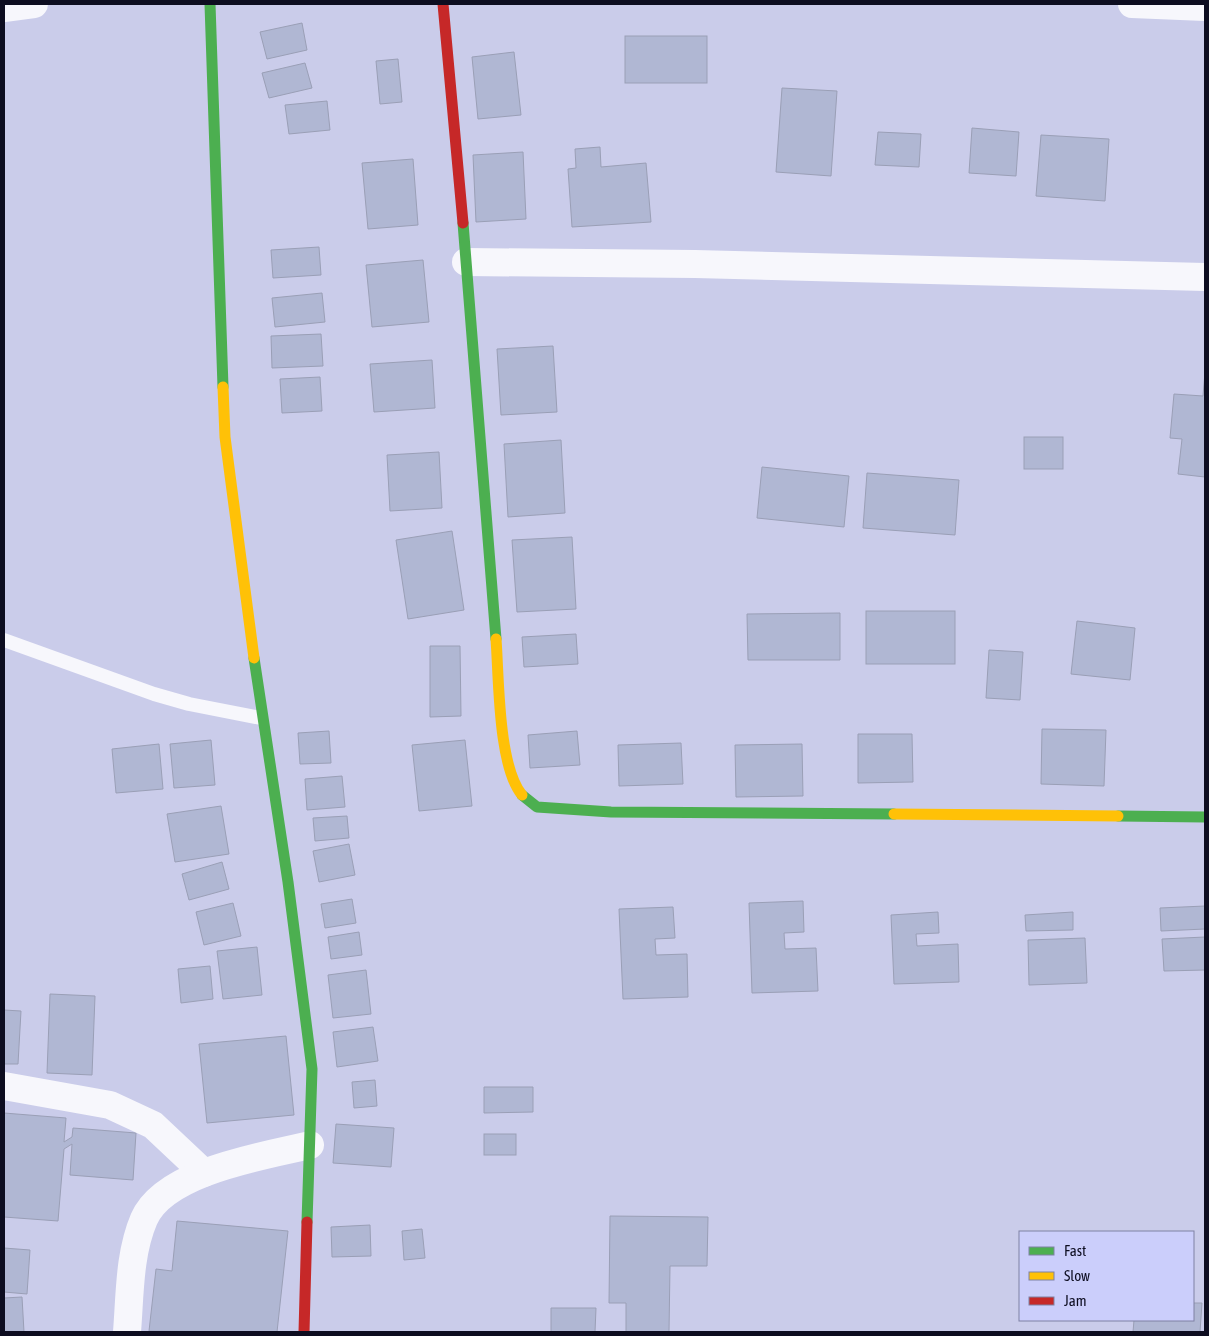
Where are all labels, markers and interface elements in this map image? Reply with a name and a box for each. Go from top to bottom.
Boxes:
legend [1019,1231,1194,1321]
text: Fast [1064,1242,1086,1259]
text: Slow [1064,1267,1090,1284]
text: Jam [1064,1292,1087,1309]

